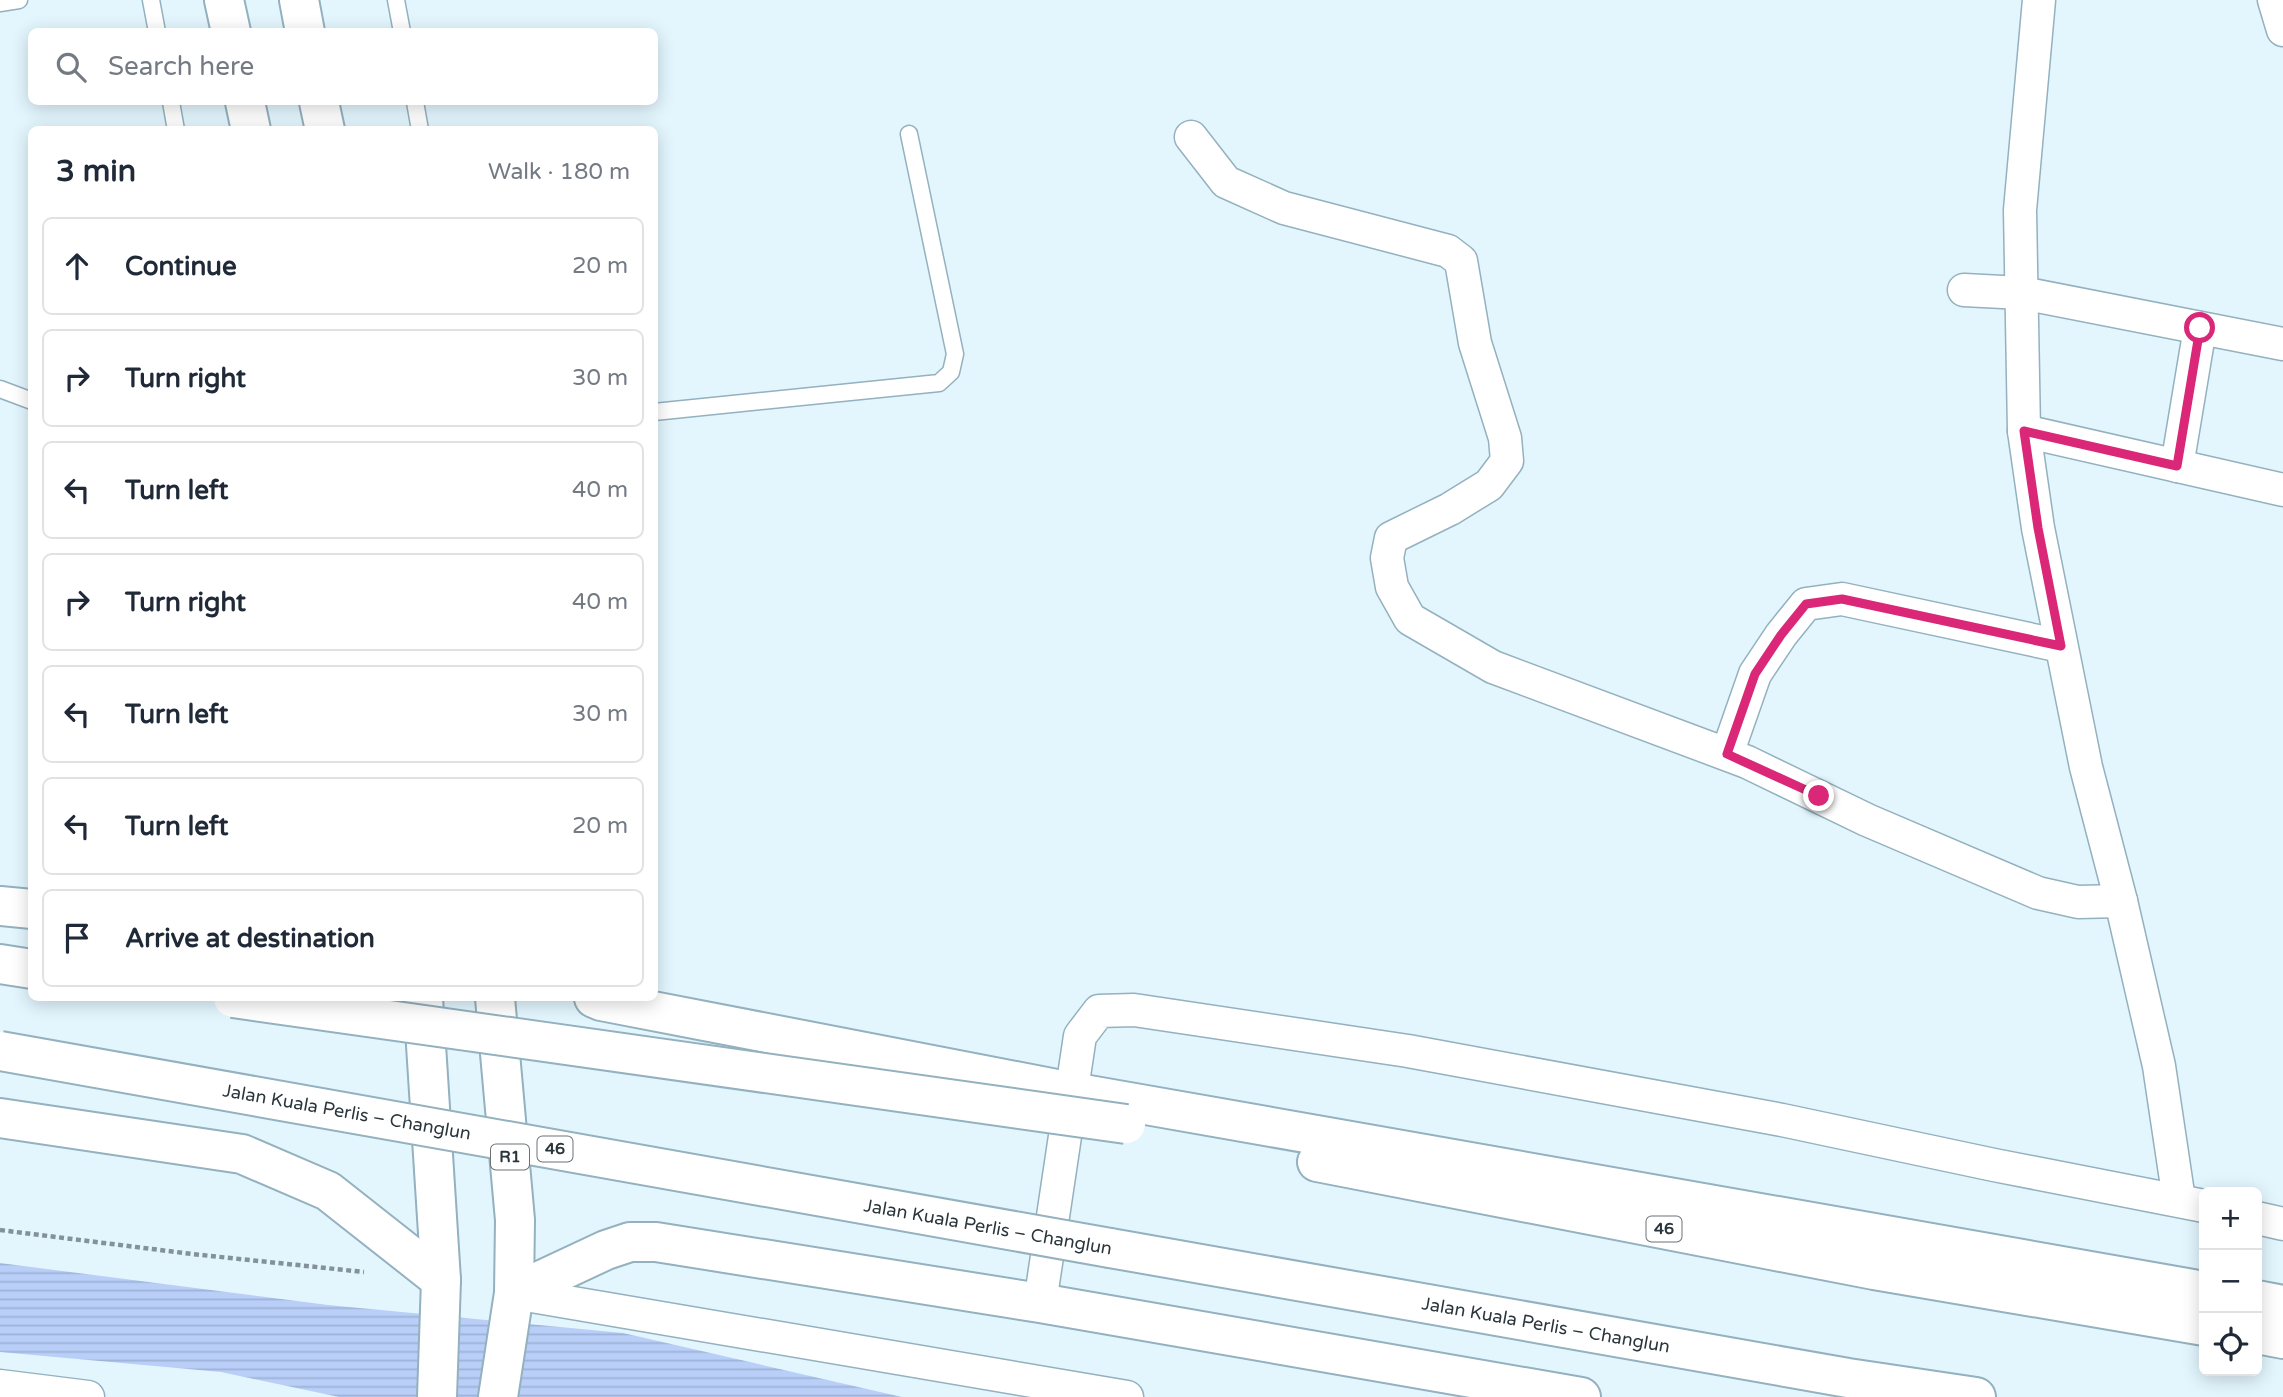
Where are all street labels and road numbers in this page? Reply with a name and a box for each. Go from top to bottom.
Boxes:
street label: Jalan Kuala Perlis – Changlun [221,1079,473,1145]
road number: 46 [538,1136,572,1162]
road number: R1 [491,1144,529,1170]
street label: Jalan Kuala Perlis – Changlun [862,1194,1114,1260]
road number: 46 [1646,1217,1682,1242]
street label: Jalan Kuala Perlis – Changlun [1420,1292,1672,1358]

